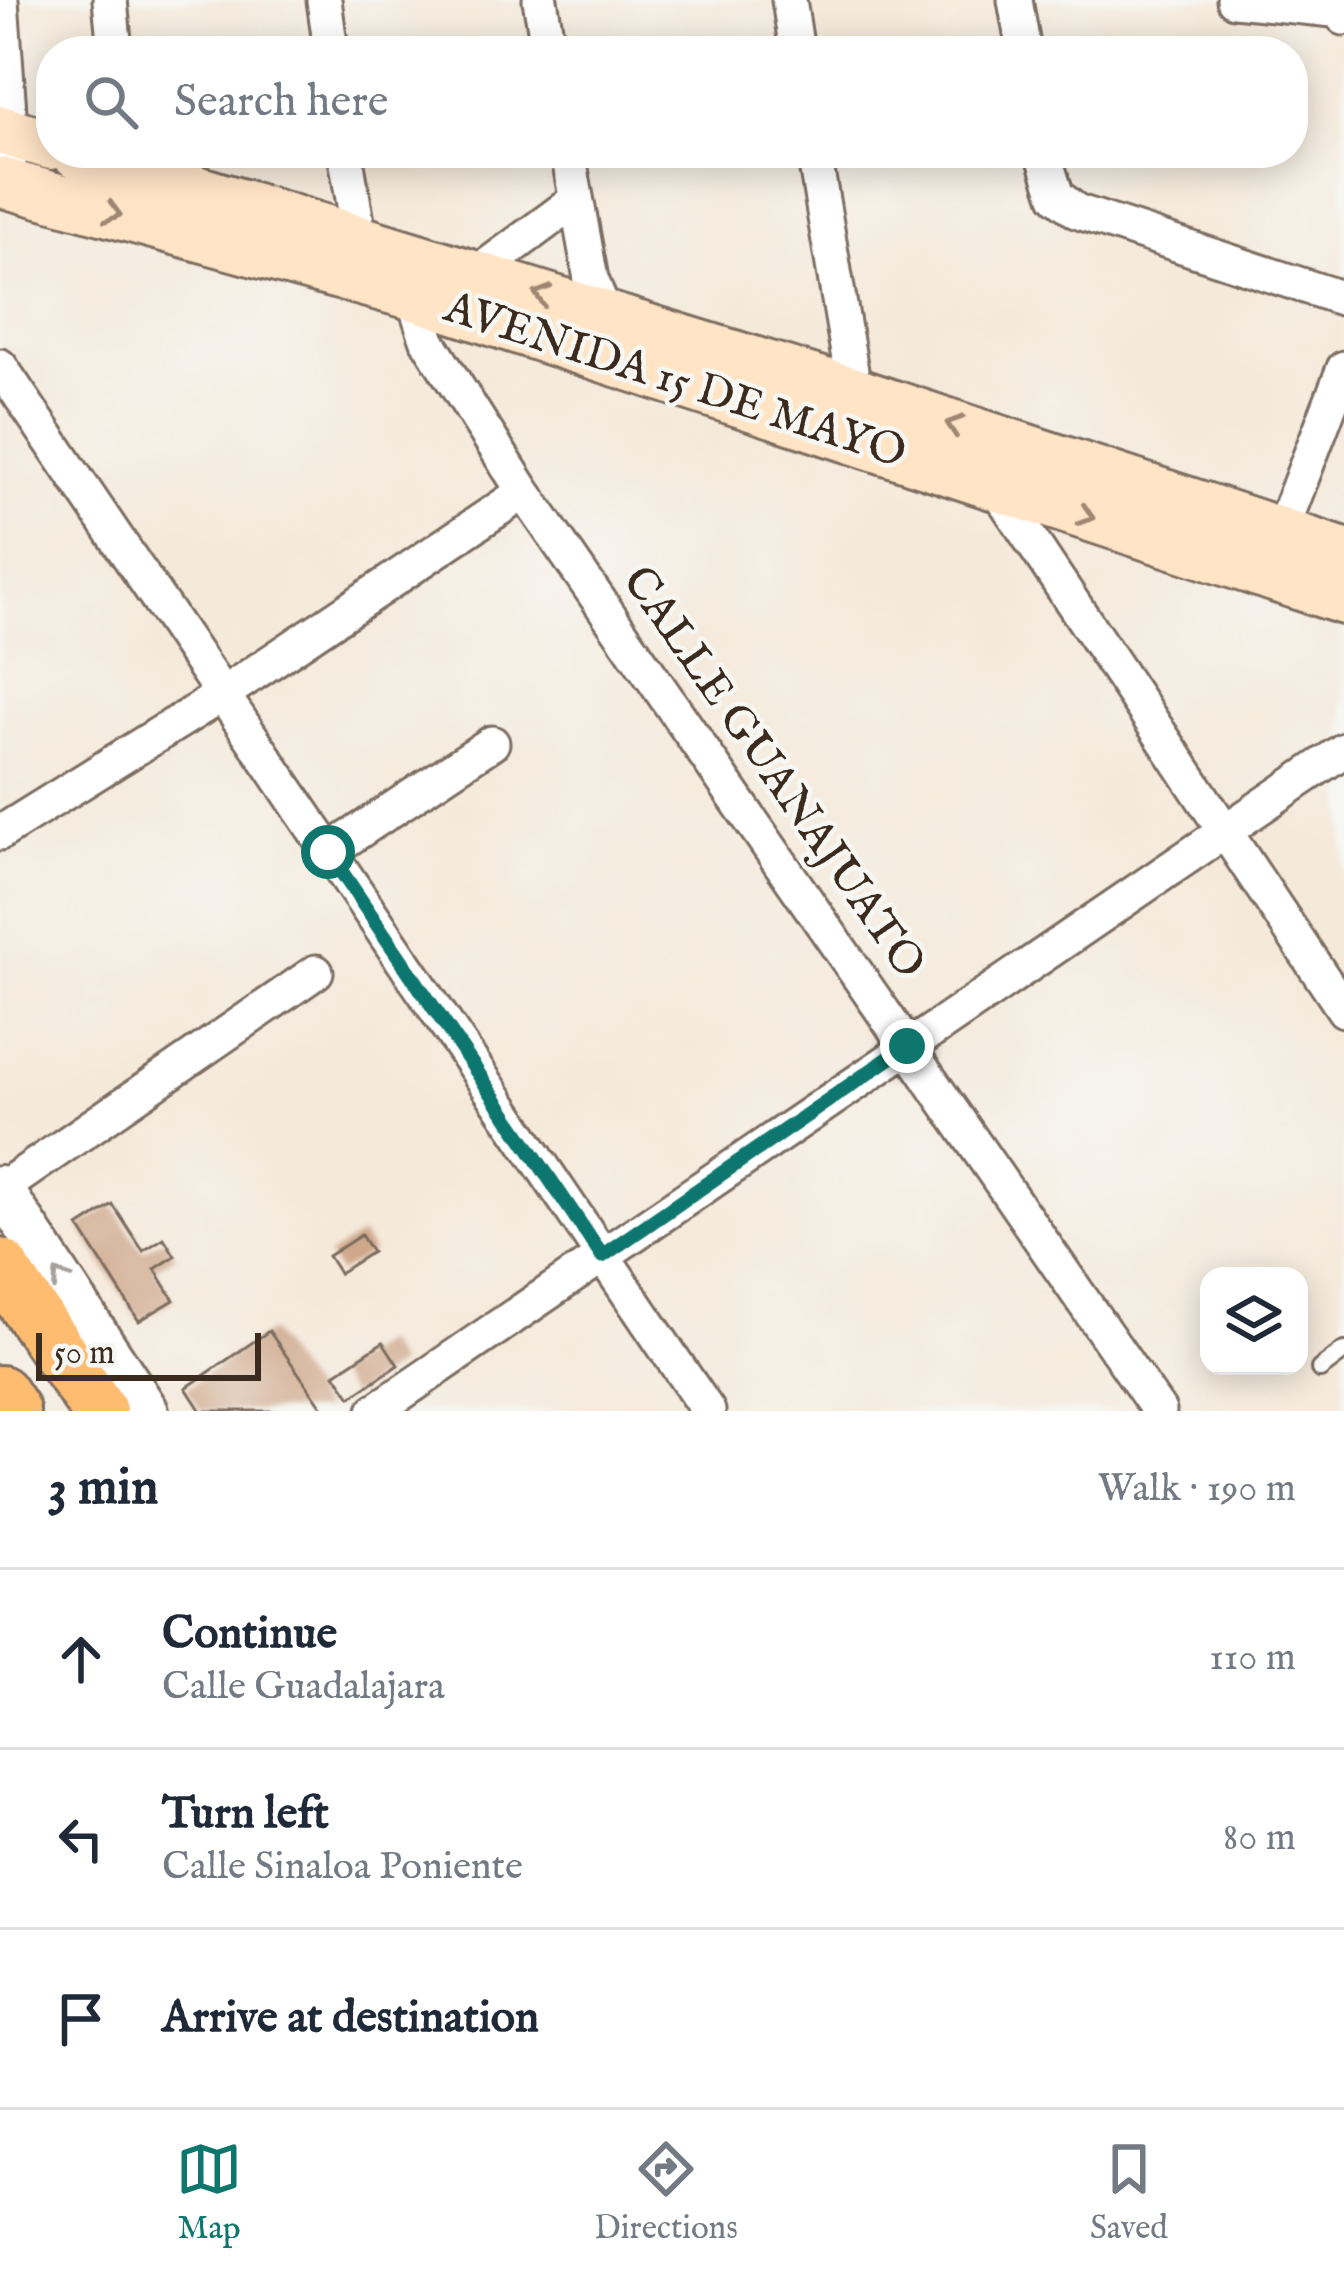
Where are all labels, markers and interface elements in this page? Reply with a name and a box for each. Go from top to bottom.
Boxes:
search box [36,36,1308,168]
icon: search [78,69,144,135]
text: Search here [174,74,388,131]
one-way arrow [102,198,123,223]
street label: AVENIDA 15 DE MAYO [436,279,913,483]
one-way arrow [532,284,553,309]
one-way arrow [944,414,965,439]
one-way arrow [1075,501,1096,526]
street label: CALLE GUANAJUATO [609,556,937,990]
route start [301,825,355,879]
route end [880,1019,934,1073]
map controls [1200,1267,1308,1375]
button: layers [1200,1267,1308,1375]
one-way arrow [51,1269,74,1291]
scale bar [36,1327,261,1380]
text: 50 m [54,1333,115,1375]
text: 3 min [48,1457,158,1522]
text: Walk · 190 m [1098,1465,1296,1514]
text: Continue [162,1606,337,1663]
icon: ahead [48,1626,114,1692]
text: 110 m [1209,1634,1296,1683]
text: Calle Guadalajara [162,1663,445,1712]
text: Turn left [162,1786,329,1843]
icon: left [48,1806,114,1872]
text: 80 m [1223,1814,1296,1863]
text: Calle Sinaloa Poniente [162,1843,523,1892]
icon: arrive [48,1986,114,2052]
text: Arrive at destination [162,1990,539,2047]
tab: Map [176,2136,242,2250]
tab: Directions [594,2136,738,2250]
tab: Saved [1090,2136,1168,2250]

